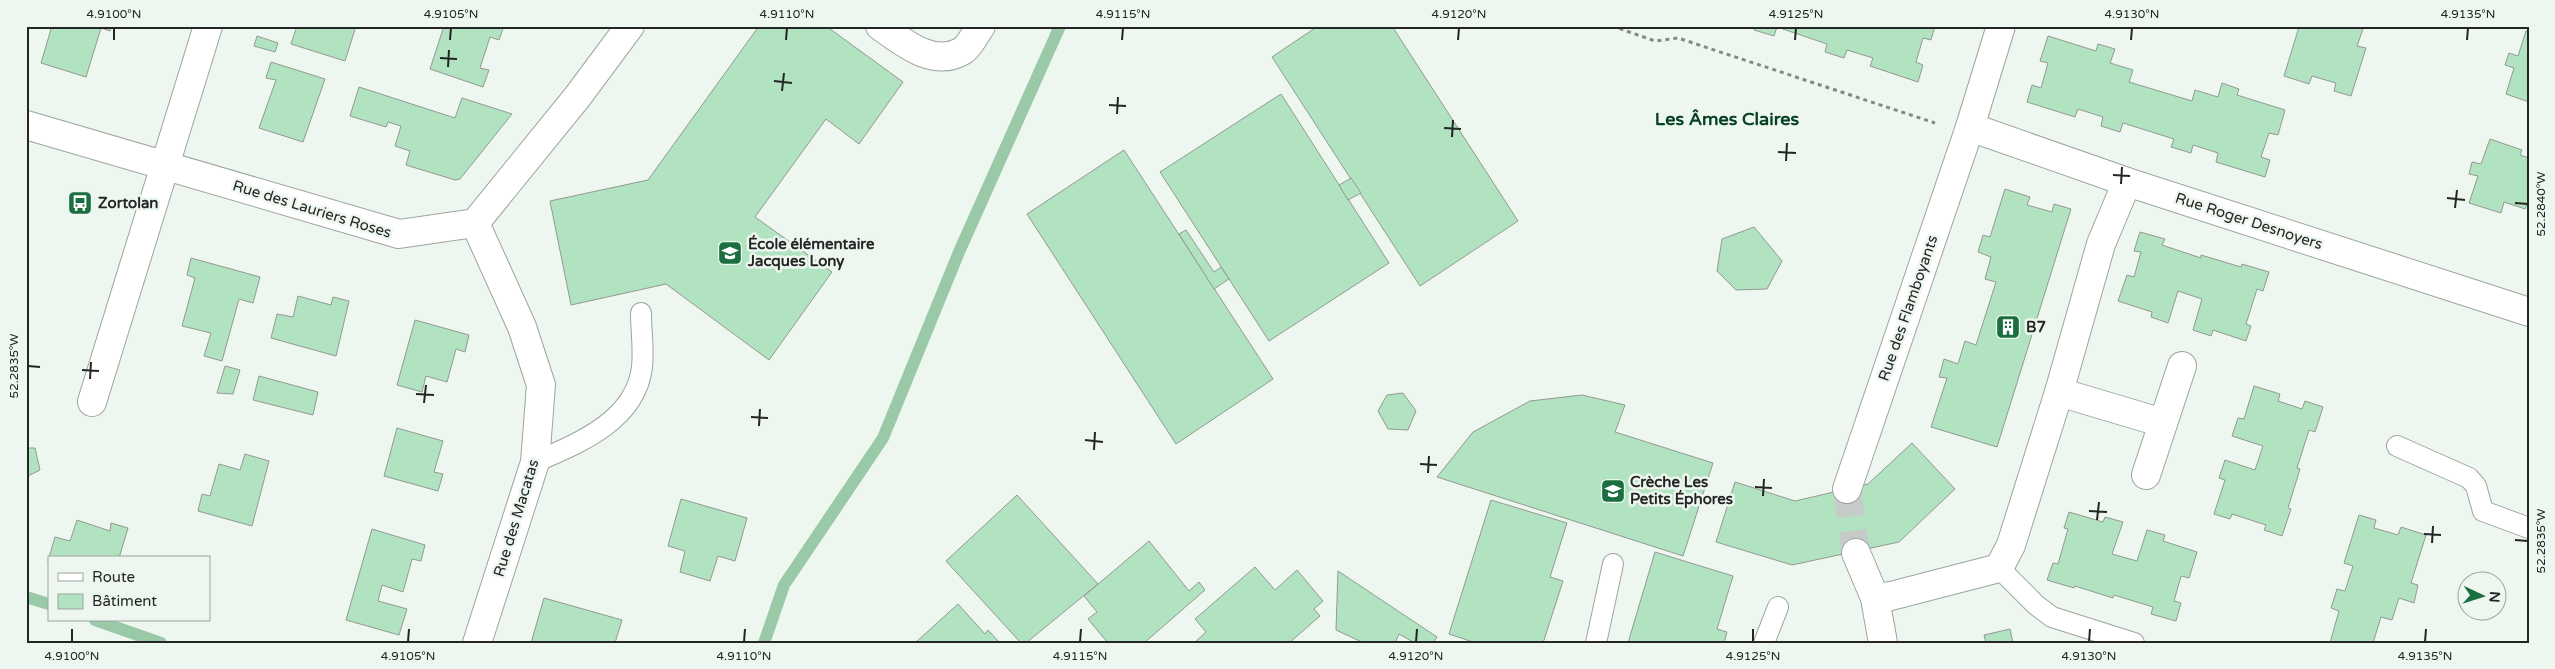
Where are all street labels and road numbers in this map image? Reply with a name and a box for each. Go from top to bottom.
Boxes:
street label: Rue des Lauriers Roses [231,176,393,242]
street label: Rue Roger Desnoyers [2173,189,2325,253]
street label: Rue des Flamboyants [1875,233,1941,383]
street label: Rue des Macatas [490,457,542,579]

